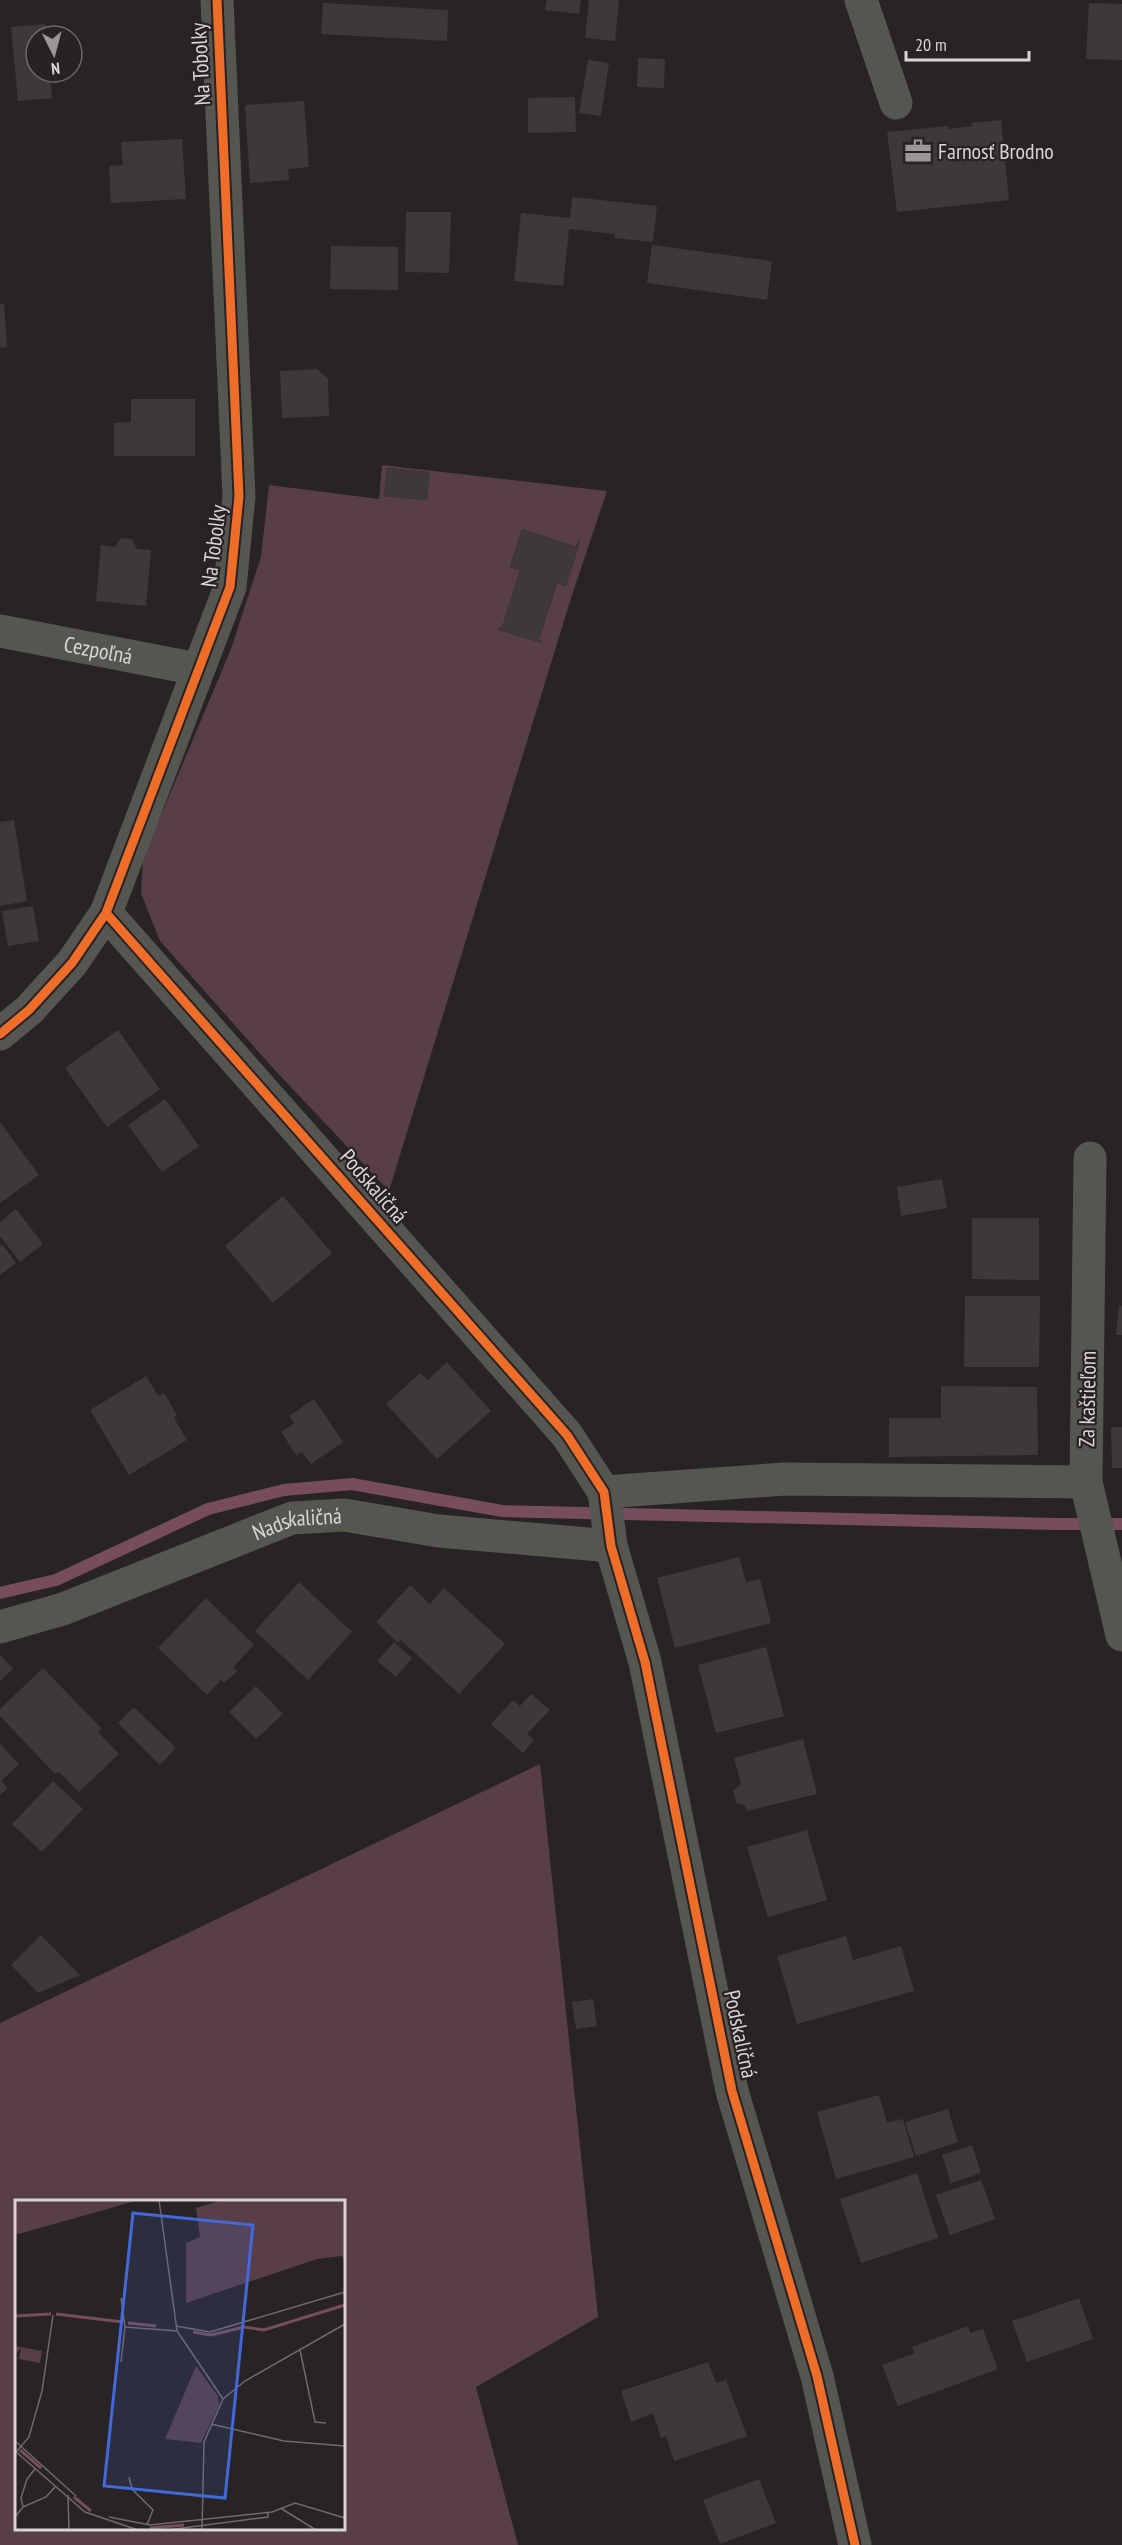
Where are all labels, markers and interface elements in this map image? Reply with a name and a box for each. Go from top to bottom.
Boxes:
street label: Na Tobolky [184,21,216,106]
north arrow [24,24,84,84]
scale bar [906,24,1029,62]
text: 20 m [915,33,947,56]
text: N [50,59,61,79]
office icon: Farnosť Brodno [903,136,933,166]
place label: Farnosť Brodno [938,137,1054,165]
street label: Na Tobolky [194,502,232,589]
street label: Cezpoľná [62,630,135,670]
street label: Podskaličná [334,1143,414,1229]
street label: Za kaštieľom [1072,1351,1102,1447]
street label: Nadskaličná [248,1501,342,1546]
street label: Podskaličná [718,1987,764,2081]
inset map [15,2200,345,2530]

